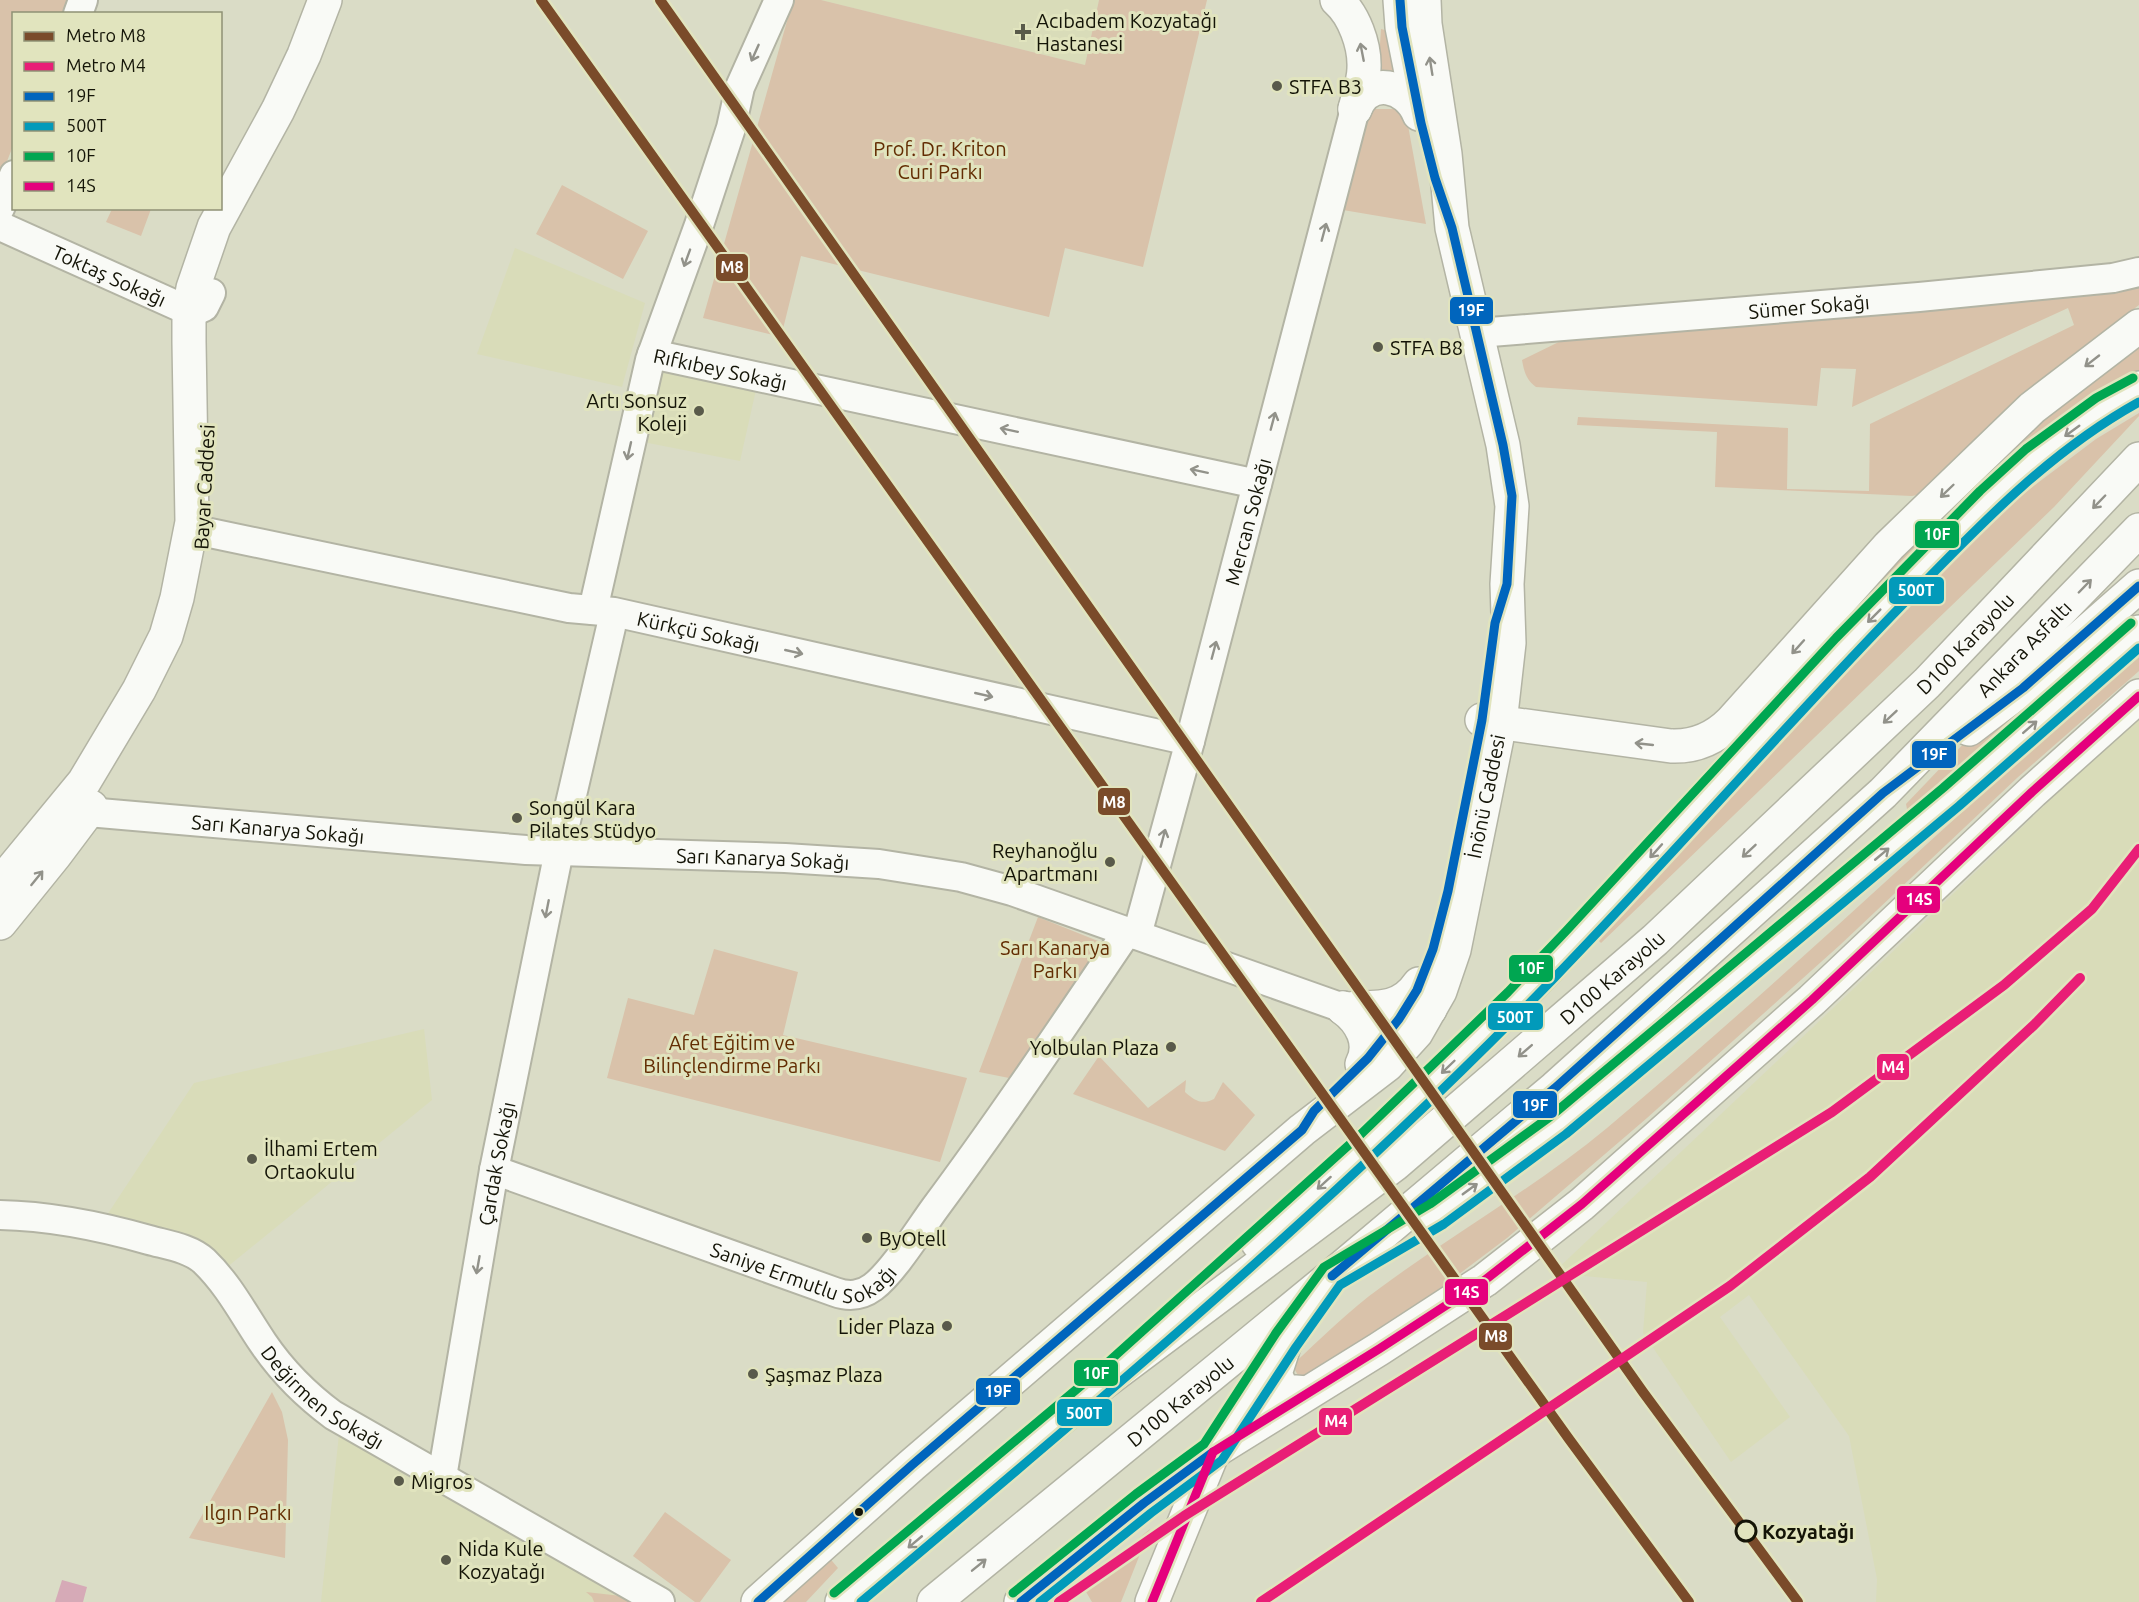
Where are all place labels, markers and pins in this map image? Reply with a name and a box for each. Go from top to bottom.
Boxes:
place label: Acıbadem Kozyatağı Hastanesi [1036,9,1217,55]
marker: Acıbadem Kozyatağı Hastanesi [1014,23,1032,41]
place label: STFA B3 [1289,75,1362,98]
marker: STFA B3 [1270,79,1284,93]
place label: STFA B8 [1390,336,1463,359]
marker: STFA B8 [1371,340,1385,354]
place label: Artı Sonsuz Koleji [586,389,687,435]
marker: Artı Sonsuz Koleji [692,404,706,418]
place label: Songül Kara Pilates Stüdyo [529,796,656,842]
marker: Songül Kara Pilates Stüdyo [510,811,524,825]
place label: Reyhanoğlu Apartmanı [992,839,1098,885]
marker: Reyhanoğlu Apartmanı [1103,855,1117,869]
place label: Yolbulan Plaza [1030,1036,1159,1059]
marker: Yolbulan Plaza [1164,1040,1178,1054]
place label: İlhami Ertem Ortaokulu [264,1137,378,1183]
marker: İlhami Ertem Ortaokulu [245,1152,259,1166]
place label: ByOtell [879,1227,946,1250]
marker: ByOtell [860,1231,874,1245]
place label: Lider Plaza [838,1315,935,1338]
marker: Lider Plaza [940,1319,954,1333]
place label: Şaşmaz Plaza [765,1363,883,1386]
marker: Şaşmaz Plaza [746,1367,760,1381]
place label: Migros [411,1470,473,1493]
marker: Migros [392,1474,406,1488]
unlabelled marker [853,1506,865,1518]
marker: Kozyatağı [1735,1520,1757,1542]
place label: Kozyatağı [1762,1520,1854,1543]
place label: Nida Kule Kozyatağı [458,1537,545,1583]
marker: Nida Kule Kozyatağı [439,1553,453,1567]

